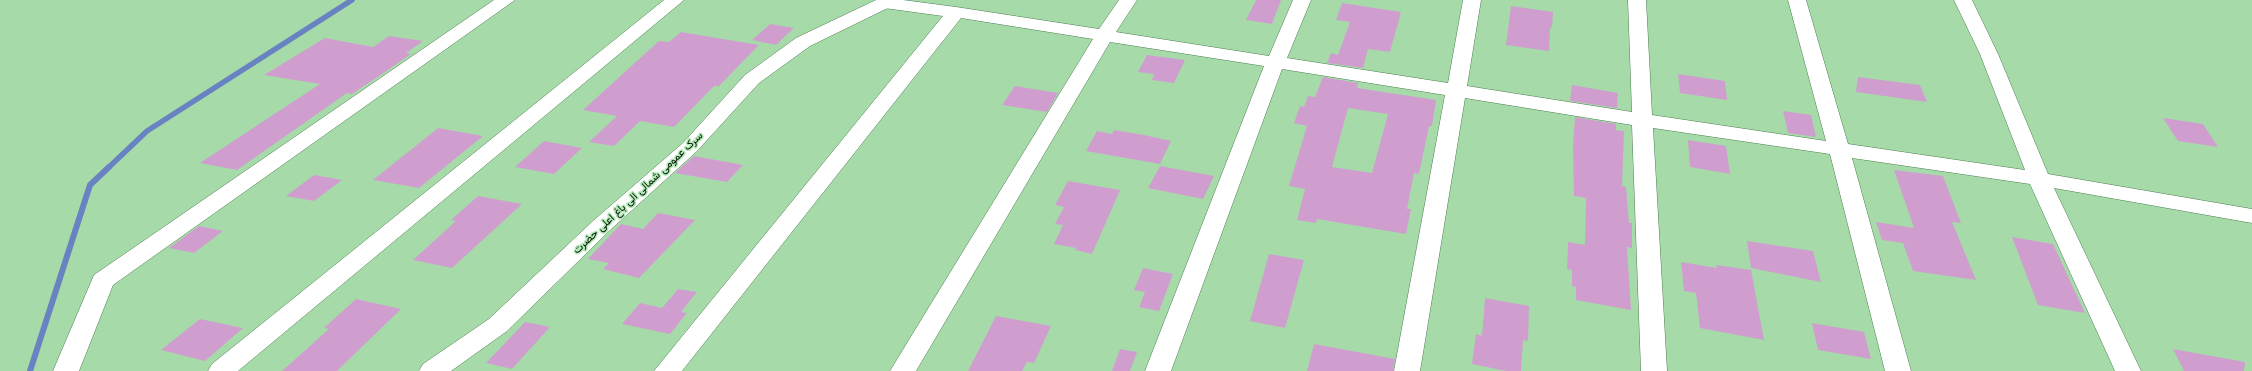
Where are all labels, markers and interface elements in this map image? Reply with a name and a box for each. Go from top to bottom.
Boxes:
street label: سرک عمومی شمالی الی باغ اعلی حضرت [570,129,706,257]

